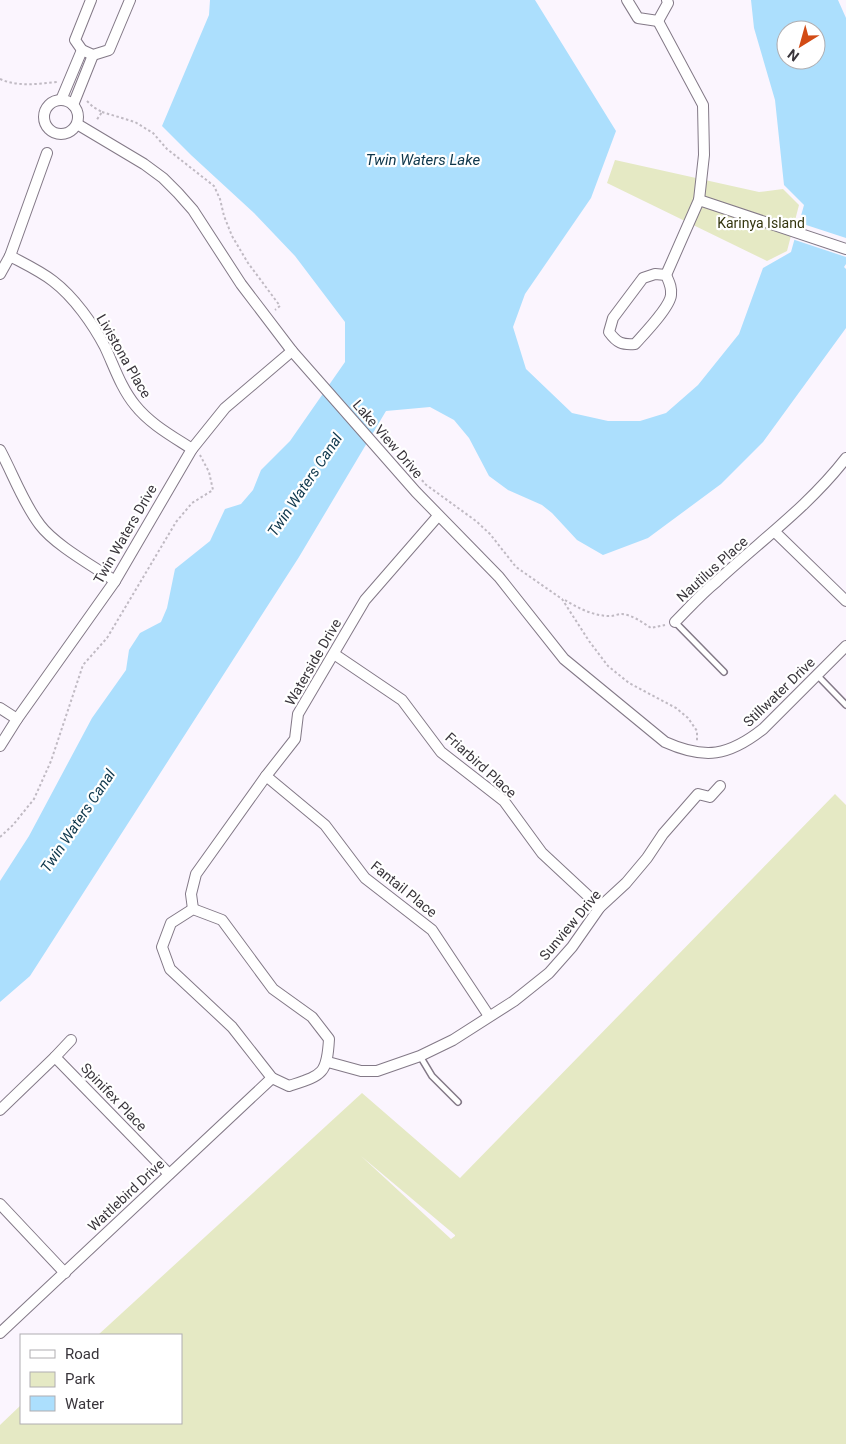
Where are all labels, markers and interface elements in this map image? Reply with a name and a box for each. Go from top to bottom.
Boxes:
north arrow [776,20,826,70]
text: N [784,46,802,65]
water label: Twin Waters Lake [366,151,480,169]
park label: Karinya Island [717,215,805,231]
street label: Livistona Place [94,311,154,401]
street label: Lake View Drive [350,397,426,481]
water label: Twin Waters Canal [264,430,346,540]
street label: Twin Waters Drive [90,482,160,586]
street label: Nautilus Place [673,533,751,605]
street label: Waterside Drive [282,616,344,708]
street label: Stillwater Drive [740,654,818,730]
street label: Friarbird Place [442,729,520,801]
water label: Twin Waters Canal [37,766,119,876]
street label: Fantail Place [368,858,440,920]
street label: Sunview Drive [536,887,604,963]
street label: Spinifex Place [78,1060,150,1134]
street label: Wattlebird Drive [85,1156,167,1234]
legend [20,1334,182,1424]
text: Road [65,1345,99,1363]
text: Park [65,1370,96,1388]
text: Water [65,1395,104,1413]

